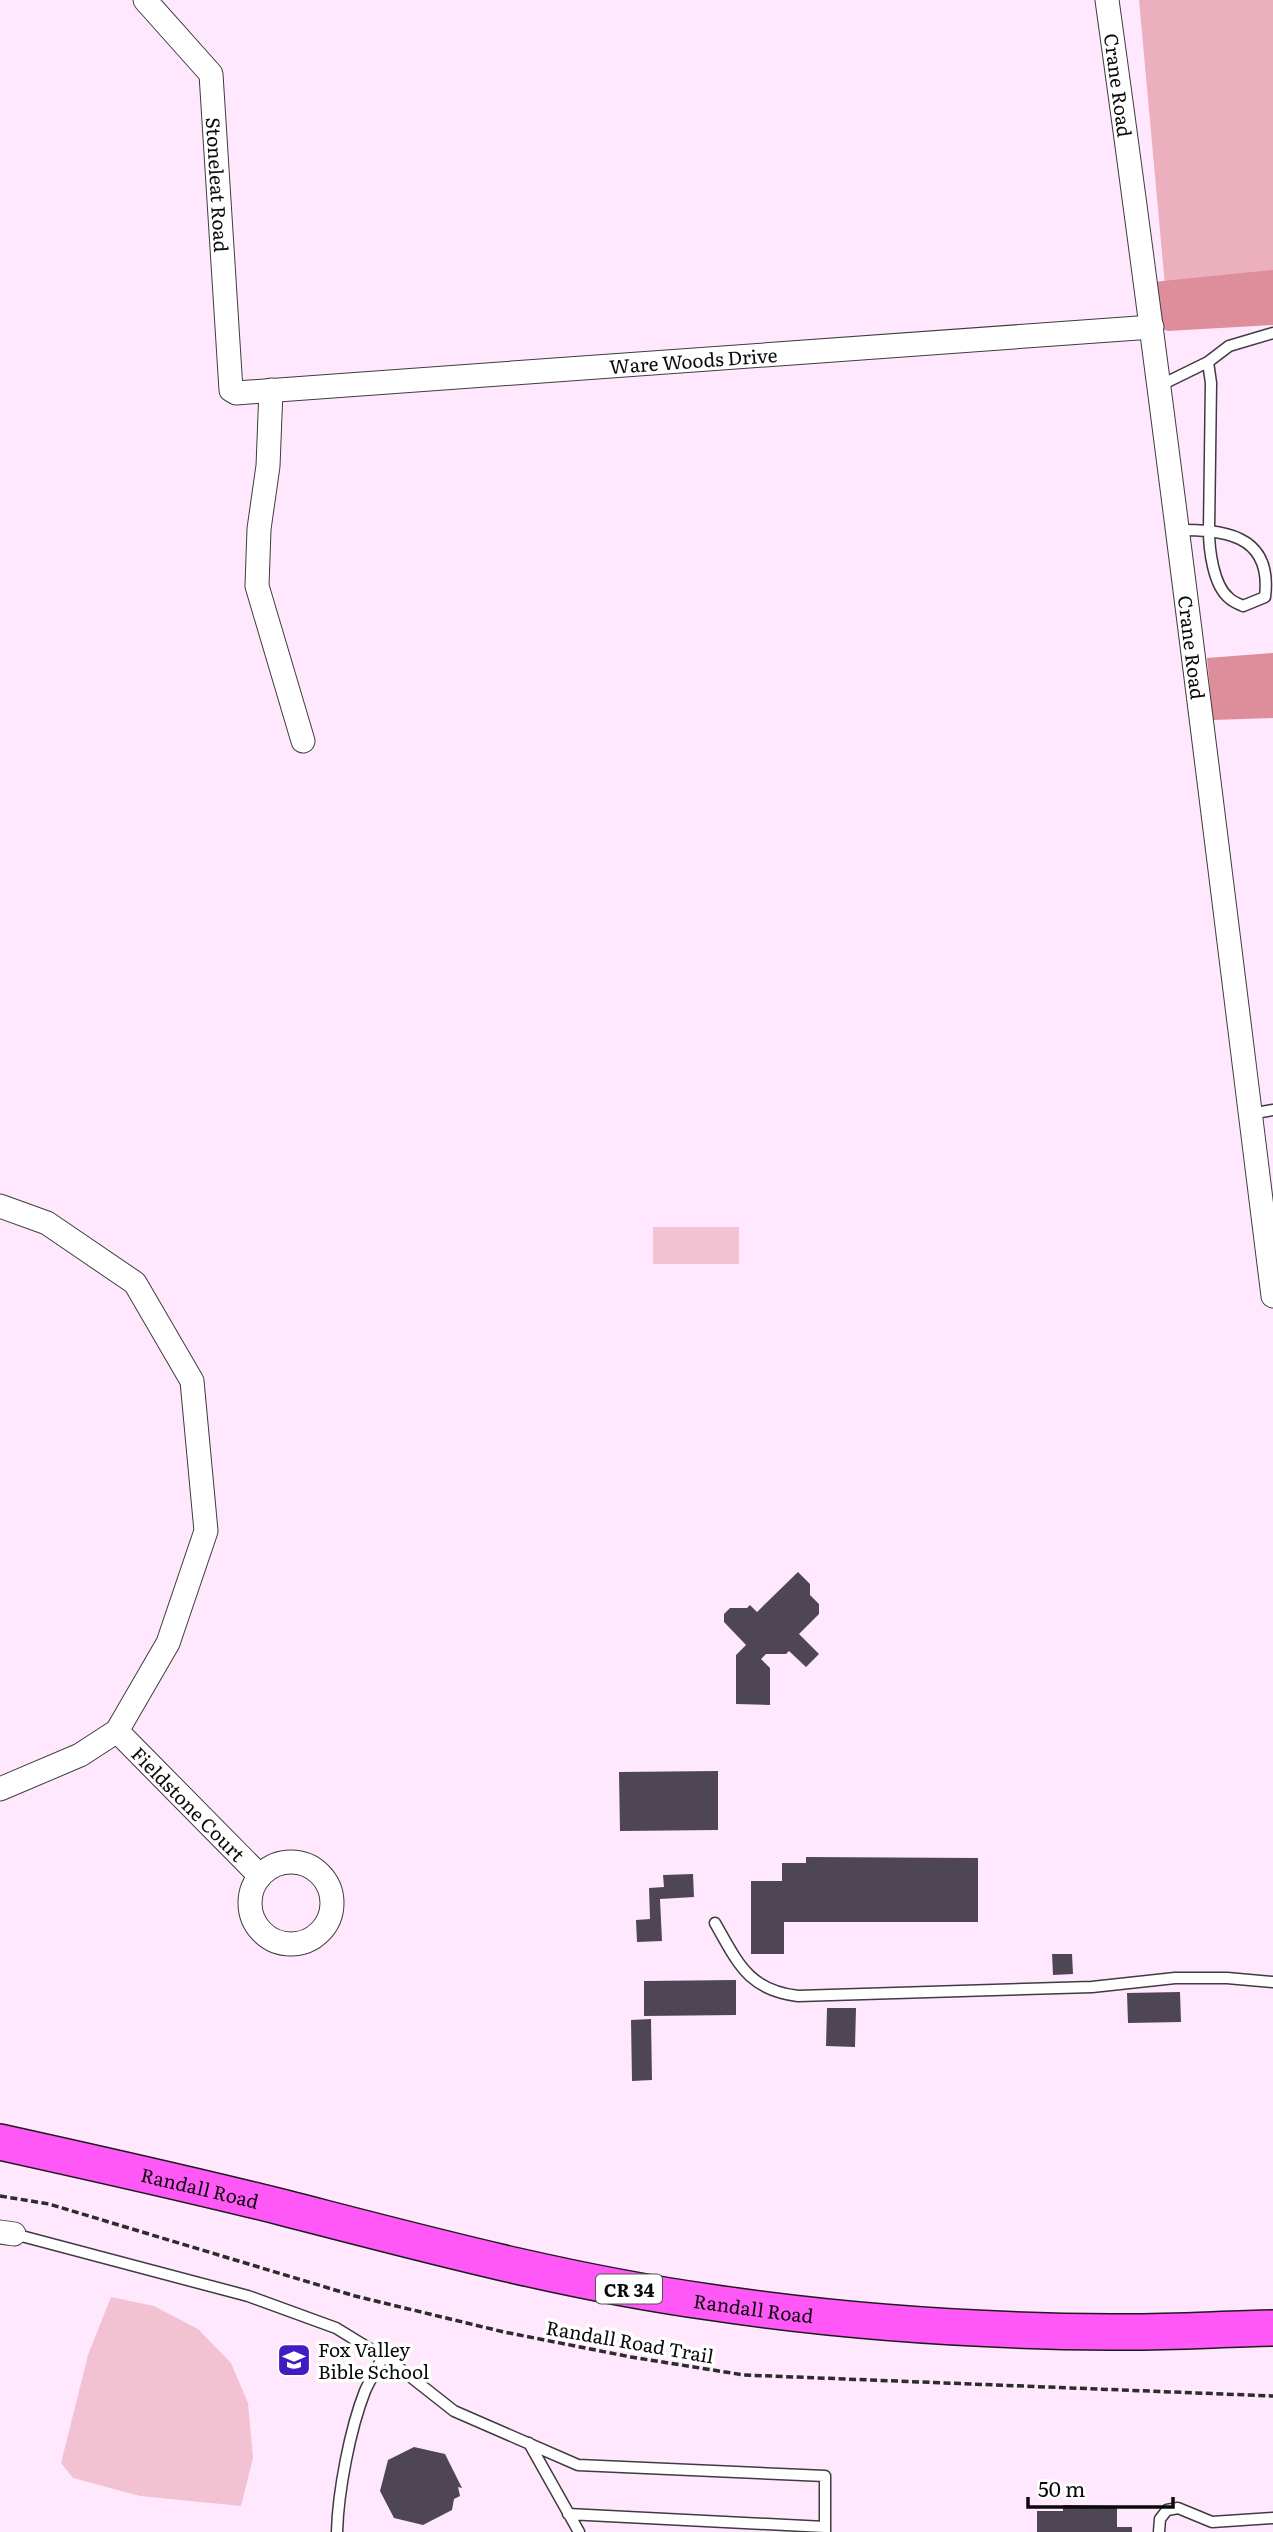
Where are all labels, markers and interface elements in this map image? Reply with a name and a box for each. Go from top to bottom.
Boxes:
street label: Crane Road [1098,31,1140,139]
street label: Stoneleat Road [200,116,236,253]
street label: Ware Woods Drive [608,340,778,380]
street label: Crane Road [1172,594,1213,701]
street label: Fieldstone Court [125,1740,252,1868]
street label: Randall Road [138,2160,262,2215]
road number: CR 34 [596,2274,662,2304]
street label: Randall Road [692,2286,815,2329]
street label: Randall Road Trail [544,2312,716,2370]
place label: Fox Valley Bible School [318,2335,429,2385]
school or university icon: Fox Valley Bible School [275,2341,313,2379]
scale bar [1028,2466,1173,2510]
text: 50 m [1038,2472,1085,2503]

